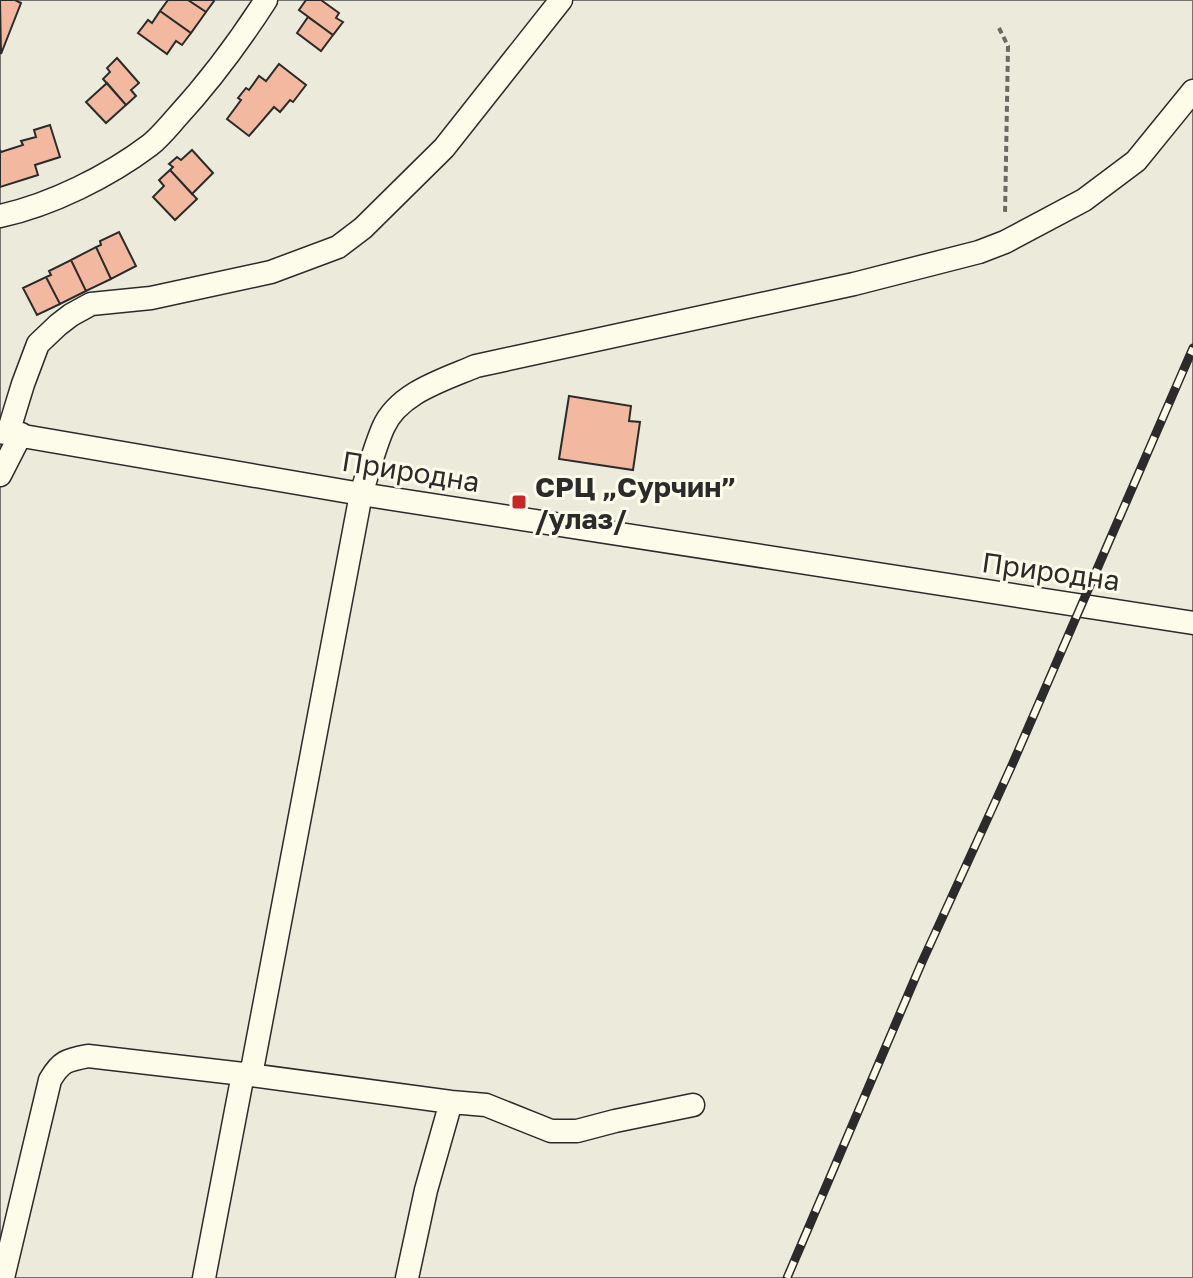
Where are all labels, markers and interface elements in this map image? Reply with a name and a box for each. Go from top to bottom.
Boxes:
street label: Природна [340,444,482,498]
place label: СРЦ „Сурчин” /улаз/ [535,470,736,535]
marker: СРЦ „Сурчин” /улаз/ [510,493,528,511]
street label: Природна [980,545,1122,597]

